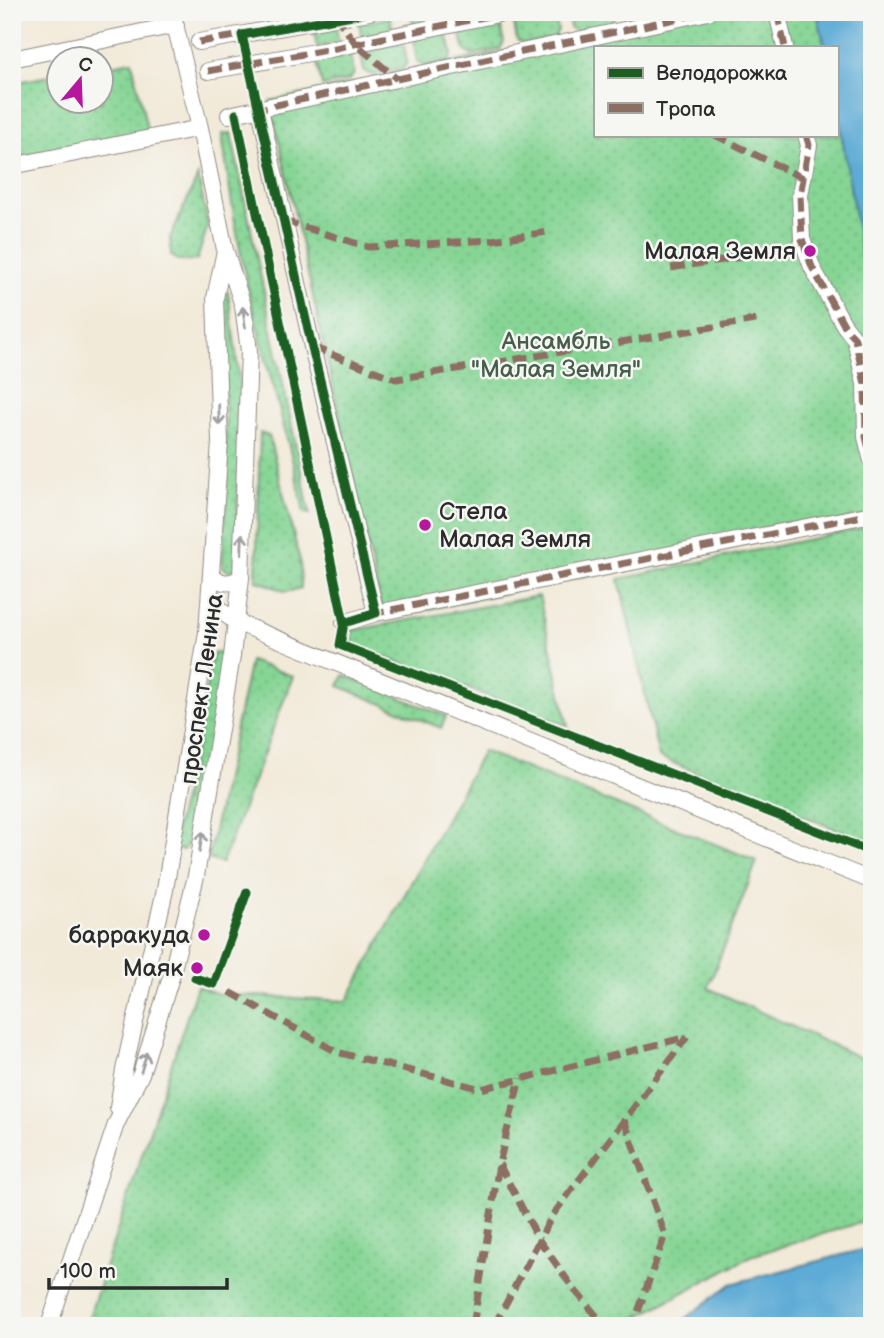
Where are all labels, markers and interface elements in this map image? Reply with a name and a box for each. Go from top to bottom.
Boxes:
north arrow [46,46,116,116]
legend [594,46,838,136]
text: С [75,52,95,78]
text: Велодорожка [656,61,788,86]
text: Тропа [656,97,716,122]
place label: Малая Земля [644,237,796,266]
marker: Малая Земля [802,243,818,259]
one-way arrow [238,306,251,329]
park label: Ансамбль "Малая Земля" [471,327,641,384]
one-way arrow [213,403,226,426]
place label: Стела Малая Земля [439,497,591,554]
marker: Стела Малая Земля [417,517,433,533]
one-way arrow [235,533,248,556]
street label: проспект Ленина [174,592,230,786]
one-way arrow [195,831,208,854]
place label: барракуда [69,921,190,950]
marker: барракуда [196,927,212,943]
place label: Маяк [123,954,183,983]
marker: Маяк [189,960,205,976]
one-way arrow [139,1051,152,1073]
scale bar [49,1247,228,1291]
text: 100 m [60,1259,116,1284]

